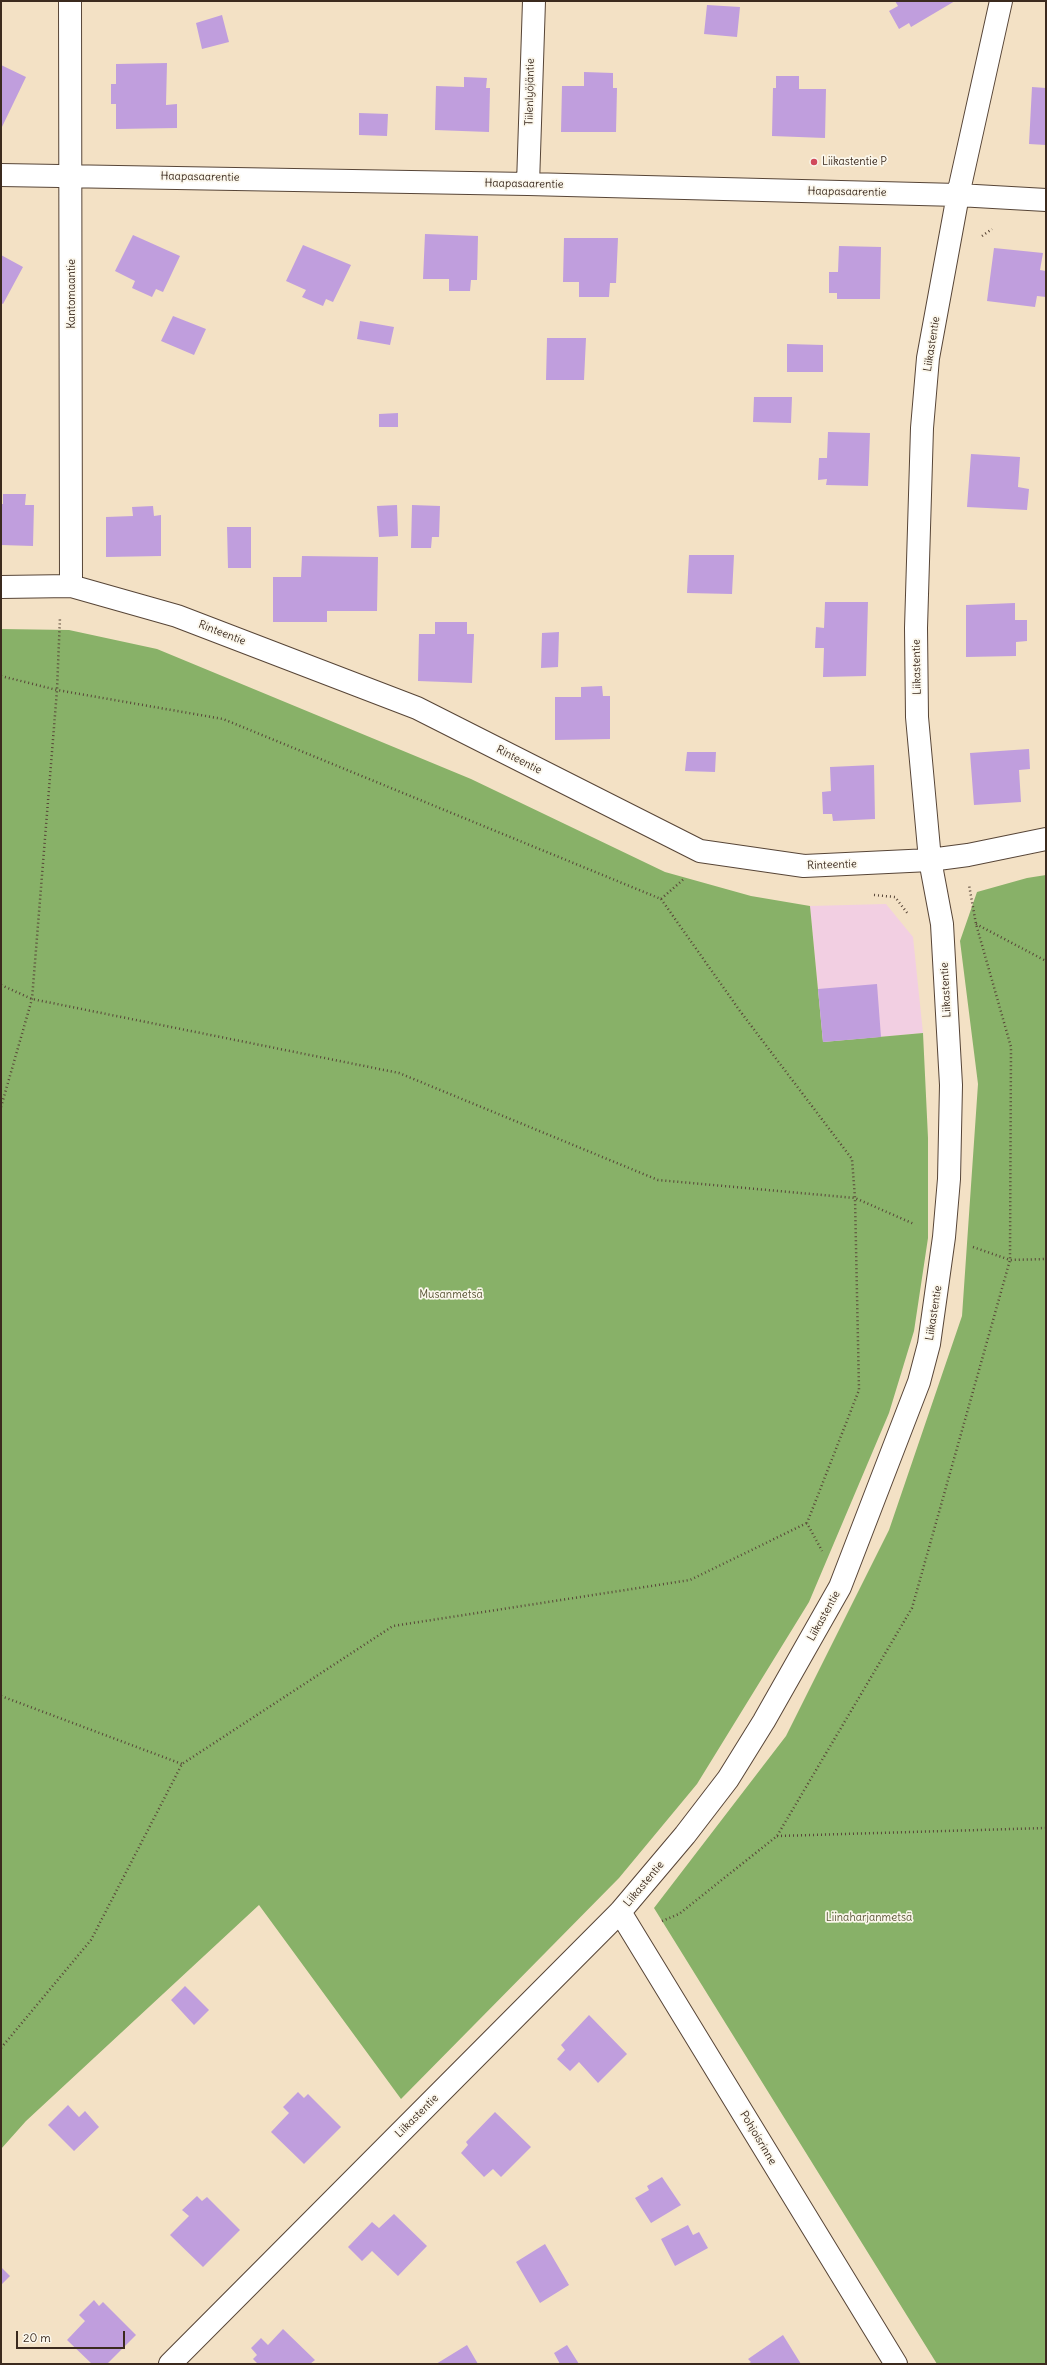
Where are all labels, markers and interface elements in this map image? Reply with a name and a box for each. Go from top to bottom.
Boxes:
street label: Tiilenlyöjäntie [523,58,537,126]
place label: Liikastentie P [822,155,887,169]
marker: Liikastentie P [809,157,819,167]
street label: Haapasaarentie [160,170,240,184]
street label: Haapasaarentie [484,177,564,191]
street label: Haapasaarentie [807,185,887,199]
street label: Kantomaantie [65,259,79,329]
street label: Liikastentie [921,316,943,372]
street label: Rinteentie [197,618,247,648]
street label: Liikastentie [910,639,924,695]
street label: Rinteentie [494,743,544,777]
street label: Rinteentie [807,858,857,872]
street label: Liikastentie [938,962,954,1018]
street label: Liikastentie [923,1285,945,1341]
park label: Musanmetsä [419,1288,483,1302]
street label: Liikastentie [805,1588,843,1644]
street label: Liikastentie [621,1858,667,1910]
park label: Liinaharjanmetsä [826,1911,912,1925]
street label: Liikastentie [393,2092,441,2140]
street label: Pohjoisrinne [737,2109,779,2167]
scale bar [18,2323,127,2349]
text: 20 m [23,2330,51,2345]

